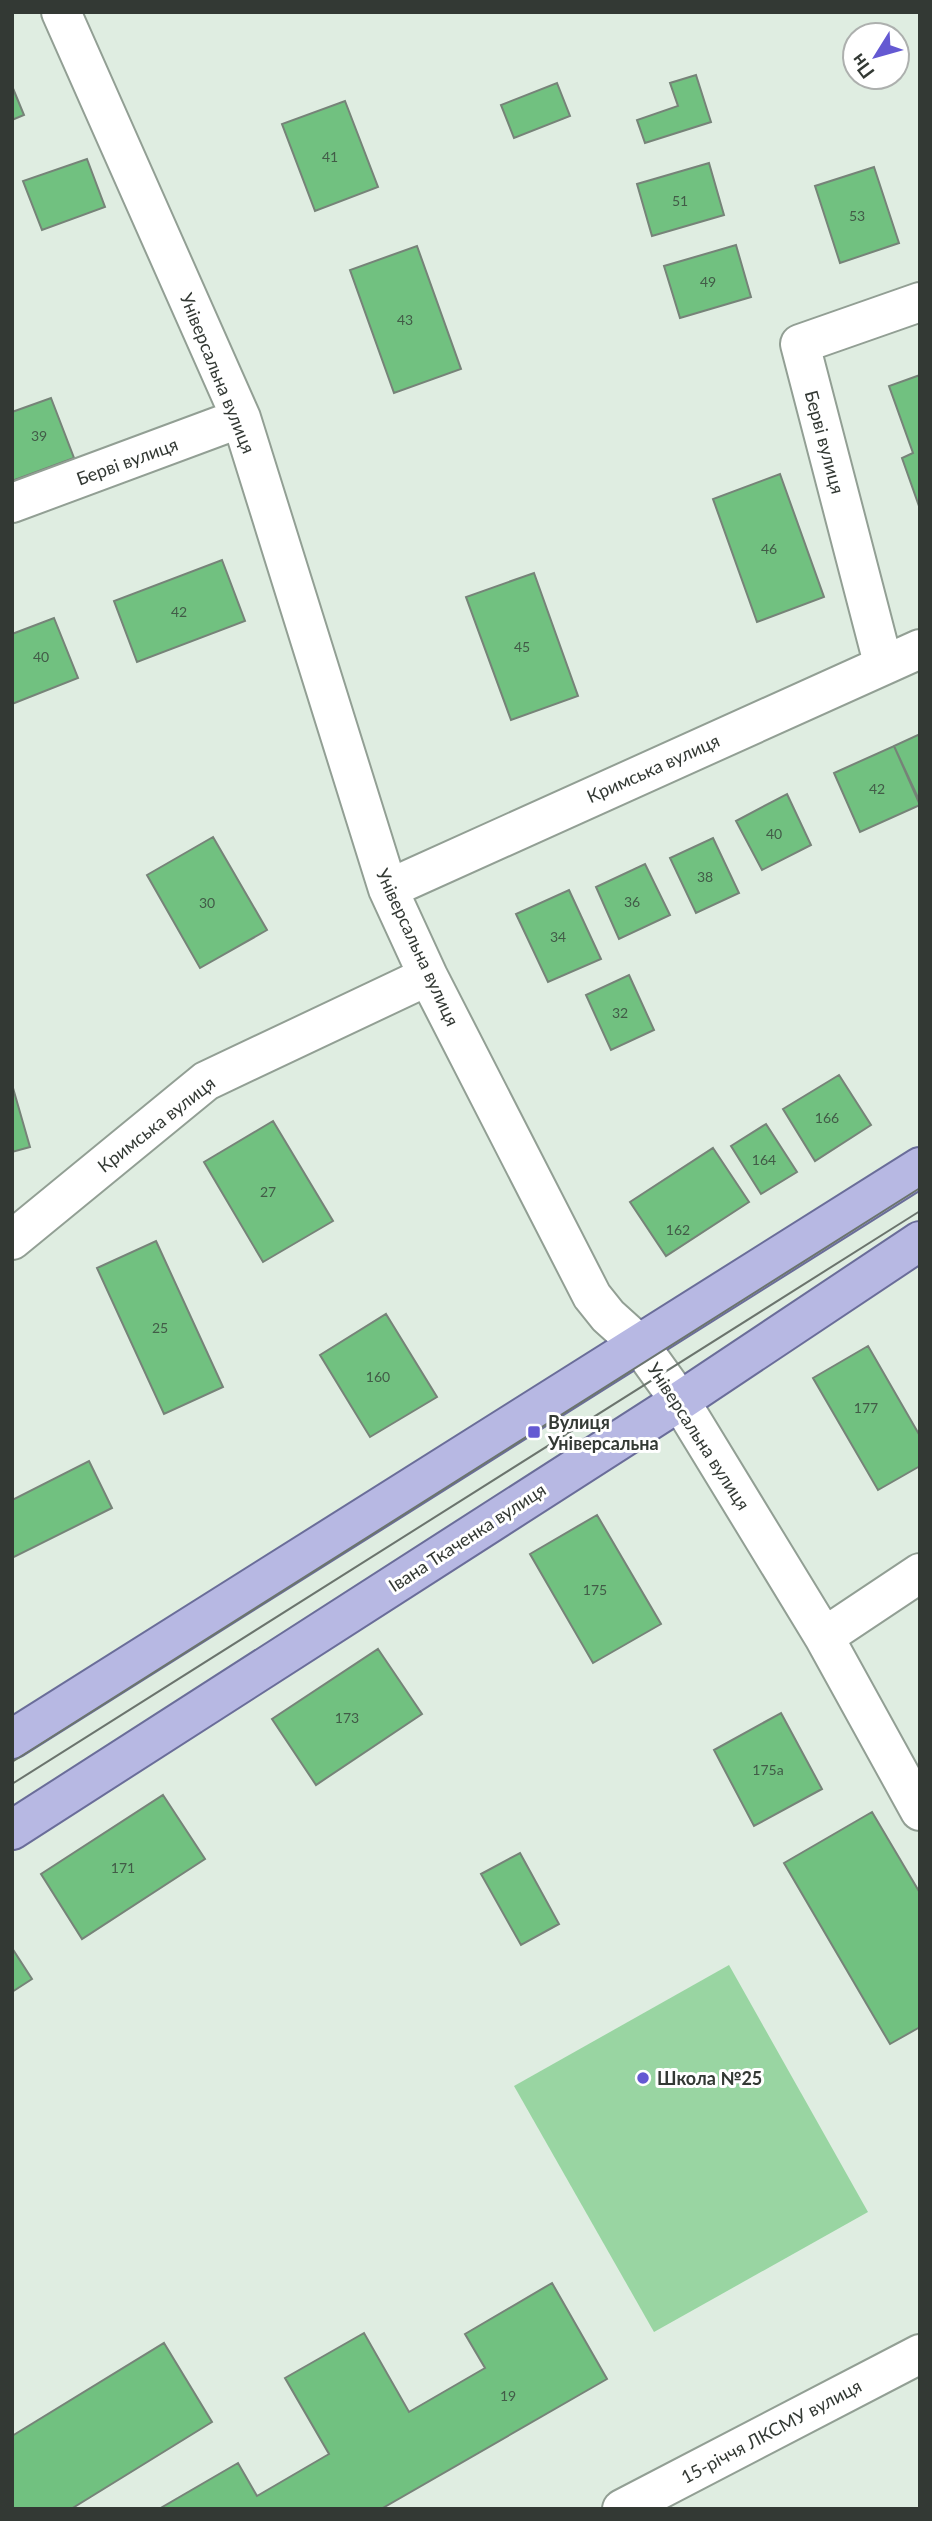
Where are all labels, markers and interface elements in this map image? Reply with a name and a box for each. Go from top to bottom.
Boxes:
north arrow [841,21,911,91]
text: Пн [845,50,879,83]
house number: 41 [322,148,338,165]
house number: 51 [672,192,688,209]
house number: 53 [849,207,865,224]
house number: 49 [700,273,716,290]
street label: Універсальна вулиця [176,290,260,456]
house number: 43 [397,311,413,328]
street label: Берві вулиця [801,388,849,496]
house number: 39 [31,427,47,444]
street label: Берві вулиця [73,432,181,490]
house number: 46 [761,540,777,557]
house number: 42 [171,603,187,620]
house number: 45 [514,638,530,655]
house number: 40 [33,648,49,665]
street label: Кримська вулиця [583,729,723,807]
house number: 42 [869,780,885,797]
house number: 40 [766,825,782,842]
street label: Універсальна вулиця [372,865,464,1029]
house number: 38 [697,868,713,885]
house number: 36 [624,893,640,910]
house number: 30 [199,894,215,911]
house number: 34 [550,928,566,945]
house number: 32 [612,1004,628,1021]
street label: Кримська вулиця [93,1071,219,1177]
house number: 166 [815,1109,839,1126]
house number: 164 [752,1151,776,1168]
house number: 27 [260,1183,276,1200]
house number: 162 [666,1221,690,1238]
house number: 25 [152,1319,168,1336]
street label: Універсальна вулиця [643,1358,755,1514]
house number: 160 [366,1368,390,1385]
house number: 177 [854,1399,878,1416]
place label: Вулиця Універсальна [547,1411,659,1454]
marker: Вулиця Універсальна [526,1424,542,1440]
street label: Івана Ткаченка вулиця [384,1478,550,1596]
house number: 175 [583,1581,607,1598]
house number: 173 [335,1709,359,1726]
house number: 175а [752,1761,784,1778]
house number: 171 [111,1859,135,1876]
place label: Школа №25 [657,2067,762,2089]
marker: Школа №25 [635,2070,651,2086]
street label: 15-річчя ЛКСМУ вулиця [677,2374,865,2488]
house number: 19 [500,2387,516,2404]

